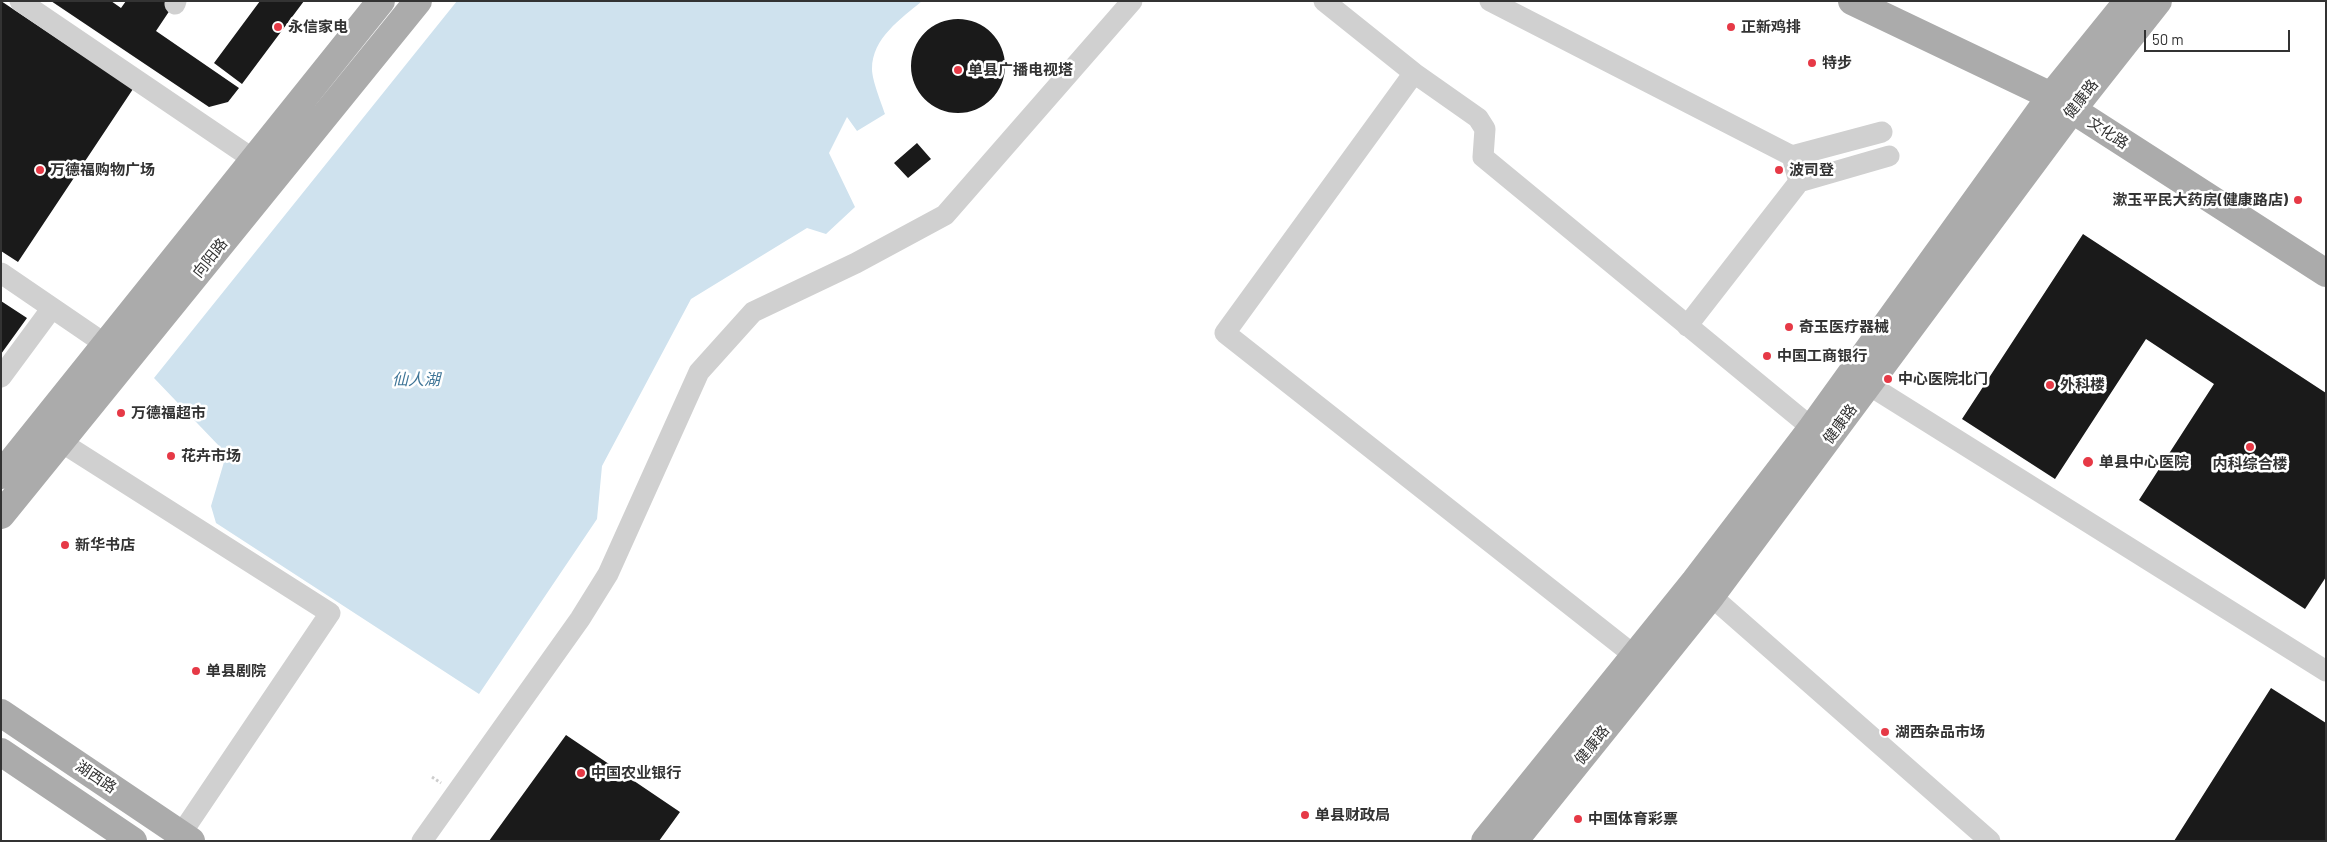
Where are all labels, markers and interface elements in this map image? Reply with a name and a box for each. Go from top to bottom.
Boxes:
place label: 永信家电 [288,18,348,36]
place label: 正新鸡排 [1741,18,1801,36]
scale bar [2147,20,2293,52]
marker: 永信家电 [272,21,284,33]
marker: 正新鸡排 [1725,21,1737,33]
text: 50 m [2152,30,2184,48]
place label: 特步 [1822,54,1852,72]
marker: 特步 [1806,57,1818,69]
place label: 单县广播电视塔 [968,61,1073,79]
marker: 单县广播电视塔 [952,64,964,76]
street label: 健康路 [2060,76,2102,122]
street label: 文化路 [2084,113,2132,153]
place label: 万德福购物广场 [50,161,155,179]
place label: 波司登 [1789,161,1834,179]
marker: 万德福购物广场 [34,164,46,176]
marker: 波司登 [1773,164,1785,176]
place label: 漱玉平民大药房(健康路店) [2113,191,2288,209]
marker: 漱玉平民大药房(健康路店) [2292,194,2304,206]
street label: 向阳路 [189,235,231,281]
place label: 奇玉医疗器械 [1799,318,1889,336]
marker: 奇玉医疗器械 [1783,321,1795,333]
place label: 中国工商银行 [1777,347,1867,365]
marker: 中国工商银行 [1761,350,1773,362]
water label: 仙人湖 [392,370,440,390]
place label: 中心医院北门 [1898,370,1988,388]
marker: 中心医院北门 [1882,373,1894,385]
place label: 外科楼 [2060,376,2105,394]
marker: 外科楼 [2044,379,2056,391]
street label: 健康路 [1819,401,1861,447]
place label: 万德福超市 [131,404,206,422]
marker: 万德福超市 [115,407,127,419]
marker: 内科综合楼 [2244,441,2256,453]
place label: 花卉市场 [181,447,241,465]
marker: 花卉市场 [165,450,177,462]
place label: 单县中心医院 [2099,453,2189,471]
marker: 单县中心医院 [2081,455,2095,469]
place label: 内科综合楼 [2213,455,2287,473]
place label: 新华书店 [75,536,135,554]
marker: 新华书店 [59,539,71,551]
place label: 单县剧院 [206,662,266,680]
marker: 单县剧院 [190,665,202,677]
street label: 健康路 [1571,722,1613,768]
place label: 湖西杂品市场 [1895,723,1985,741]
marker: 湖西杂品市场 [1879,726,1891,738]
street label: 湖西路 [72,757,120,797]
place label: 中国农业银行 [591,764,681,782]
marker: 中国农业银行 [575,767,587,779]
place label: 单县财政局 [1315,806,1390,824]
marker: 单县财政局 [1299,809,1311,821]
place label: 中国体育彩票 [1588,810,1678,828]
marker: 中国体育彩票 [1572,813,1584,825]

